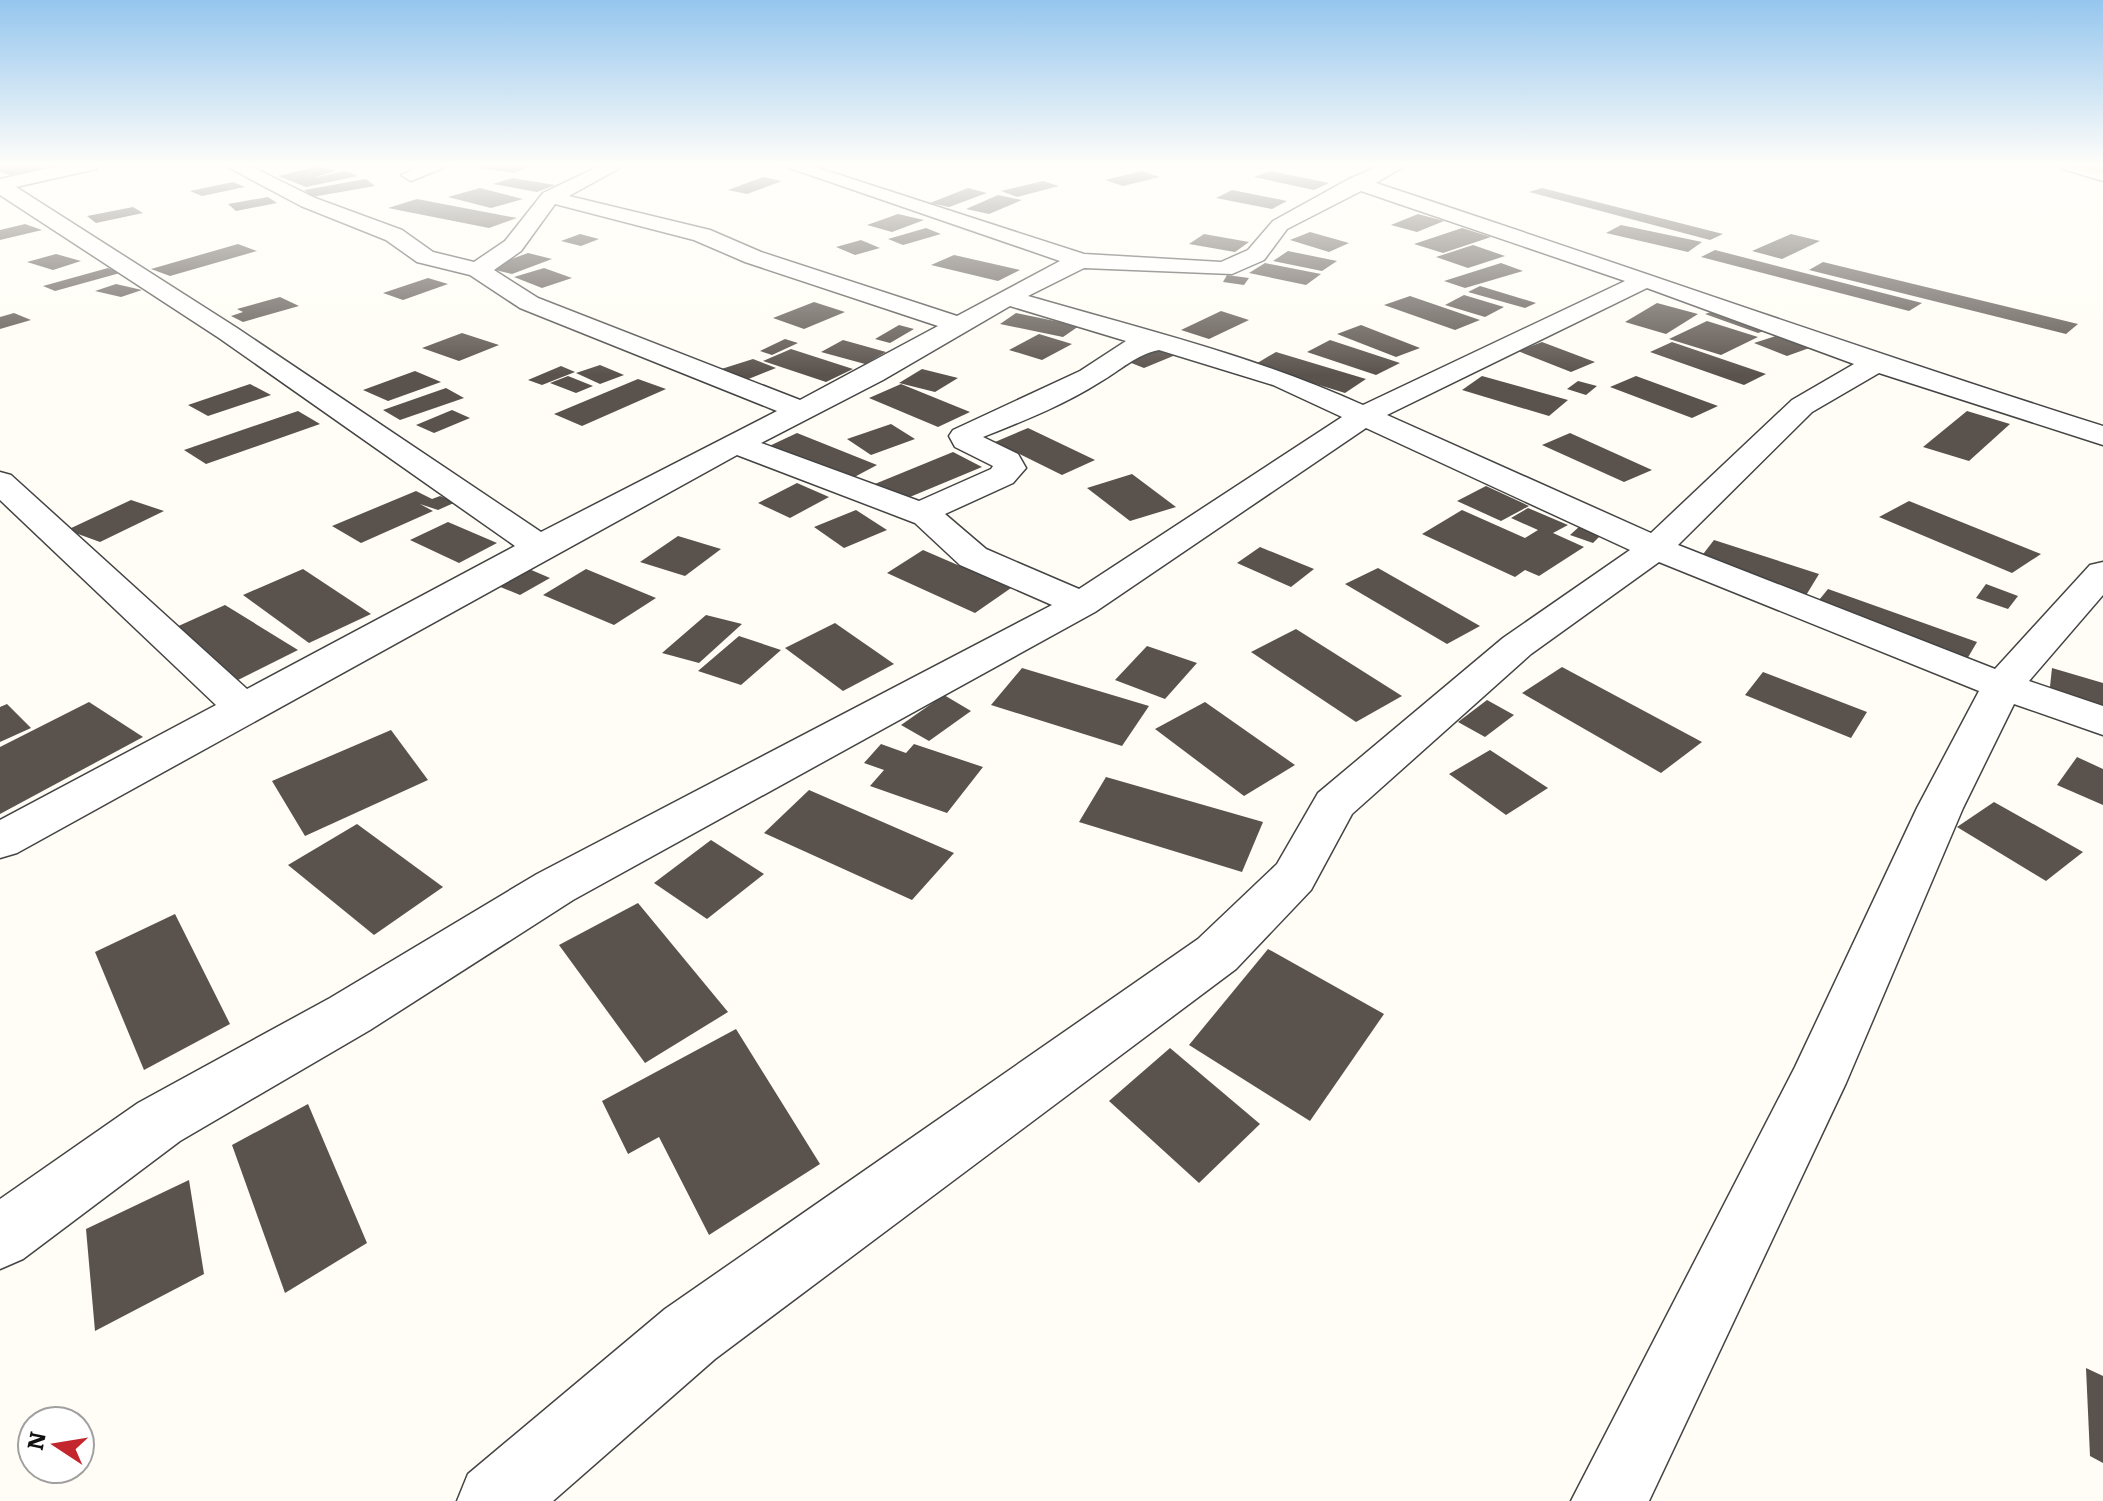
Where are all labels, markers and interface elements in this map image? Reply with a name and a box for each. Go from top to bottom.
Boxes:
north arrow [16,1405,96,1485]
text: N [17,1428,53,1453]

